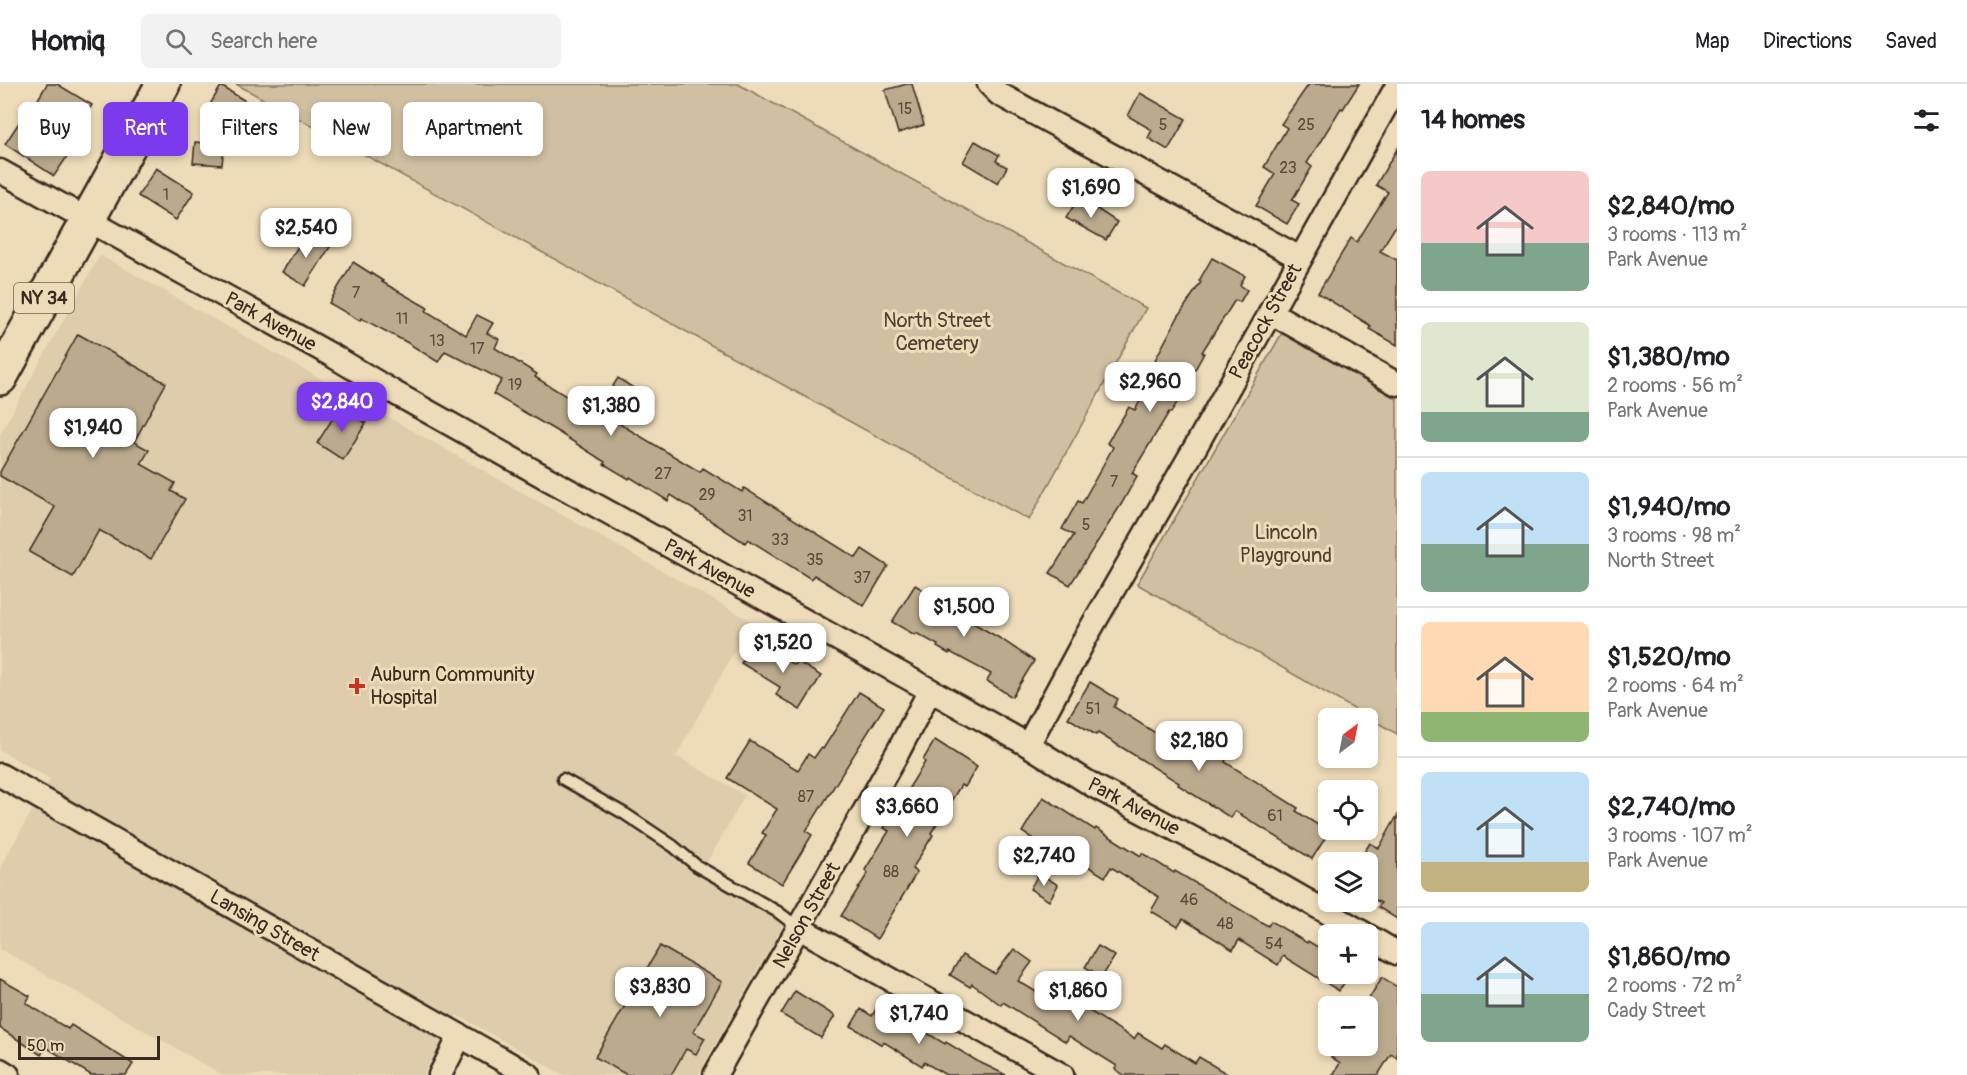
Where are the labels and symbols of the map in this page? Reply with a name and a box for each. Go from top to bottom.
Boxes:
house number: 15 [898,99,912,119]
house number: 5 [1159,115,1167,135]
house number: 25 [1297,115,1315,135]
house number: 23 [1279,158,1297,178]
pin: $1,690 [1042,168,1140,219]
house number: 1 [163,185,169,205]
pin: $2,540 [257,208,355,259]
street label: Peacock Street [1223,258,1308,383]
road number: NY 34 [14,283,74,313]
house number: 7 [352,283,361,303]
street label: Park Avenue [221,286,321,357]
park label: North Street Cemetery [883,308,992,356]
house number: 11 [396,309,408,329]
house number: 13 [429,331,445,351]
house number: 17 [470,339,485,359]
pin: $2,960 [1101,362,1199,413]
house number: 19 [508,375,522,395]
pin: $2,840 [293,382,391,433]
pin: $1,380 [562,386,660,437]
pin: $1,940 [44,408,142,459]
house number: 27 [654,464,672,484]
house number: 7 [1110,472,1119,492]
house number: 29 [698,485,716,505]
house number: 31 [737,506,753,526]
house number: 5 [1082,515,1090,535]
park label: Lincoln Playground [1240,520,1332,568]
house number: 33 [771,530,789,550]
street label: Park Avenue [660,533,760,604]
house number: 35 [806,550,824,570]
house number: 37 [853,568,871,588]
pin: $1,500 [915,587,1013,638]
pin: $1,520 [734,623,832,674]
place label: Auburn Community Hospital [370,662,535,710]
marker: Auburn Community Hospital [348,677,366,695]
house number: 51 [1086,699,1100,719]
north arrow [1318,708,1378,768]
pin: $2,180 [1150,721,1248,772]
street label: Park Avenue [1083,772,1184,841]
house number: 87 [798,787,815,807]
pin: $3,660 [858,787,956,838]
house number: 61 [1267,806,1283,826]
pin: $2,740 [995,836,1093,887]
street label: Nelson Street [767,857,846,973]
house number: 88 [883,862,899,882]
street label: Lansing Street [205,884,325,968]
house number: 46 [1180,890,1198,910]
house number: 48 [1216,914,1234,934]
house number: 54 [1265,934,1283,954]
pin: $3,830 [611,967,709,1018]
pin: $1,860 [1029,971,1127,1022]
pin: $1,740 [870,994,968,1045]
scale bar [18,1033,160,1060]

